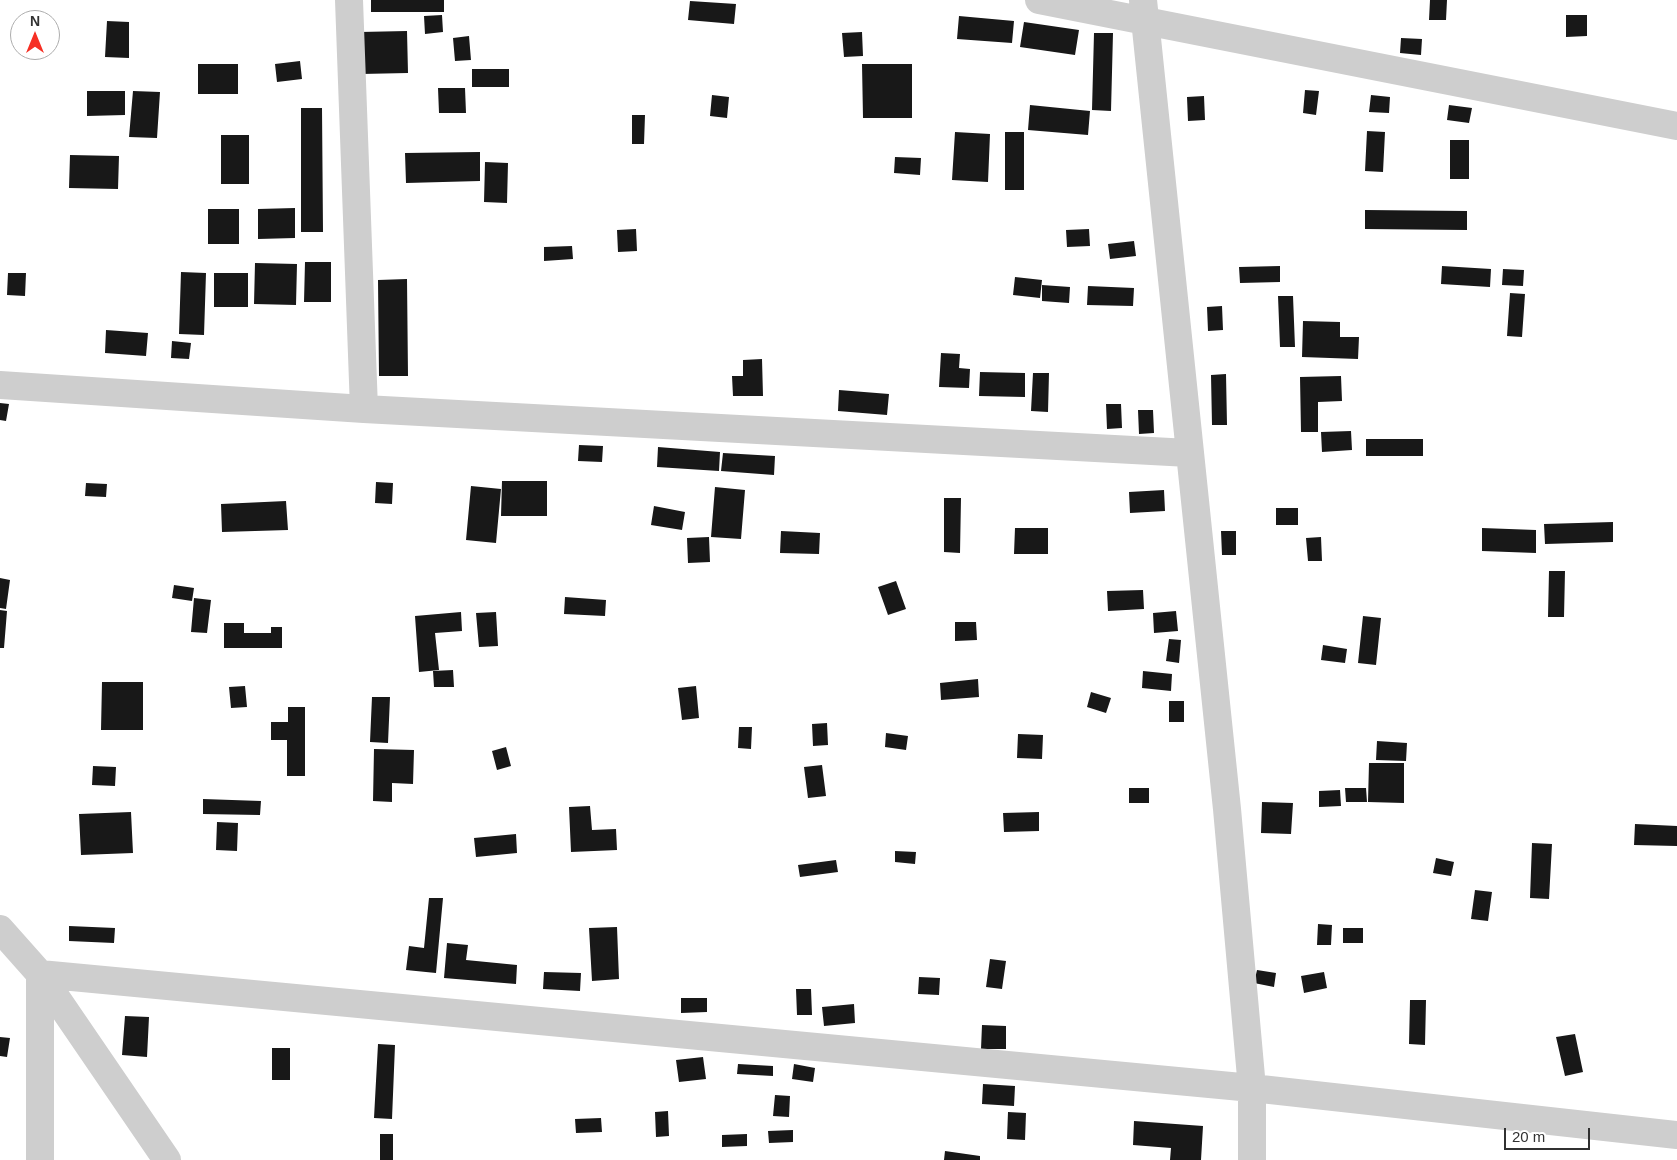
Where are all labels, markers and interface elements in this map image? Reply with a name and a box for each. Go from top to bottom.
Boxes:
north arrow [10,10,60,60]
text: N [30,13,40,29]
scale bar [1507,1118,1593,1150]
text: 20 m [1512,1128,1545,1145]

